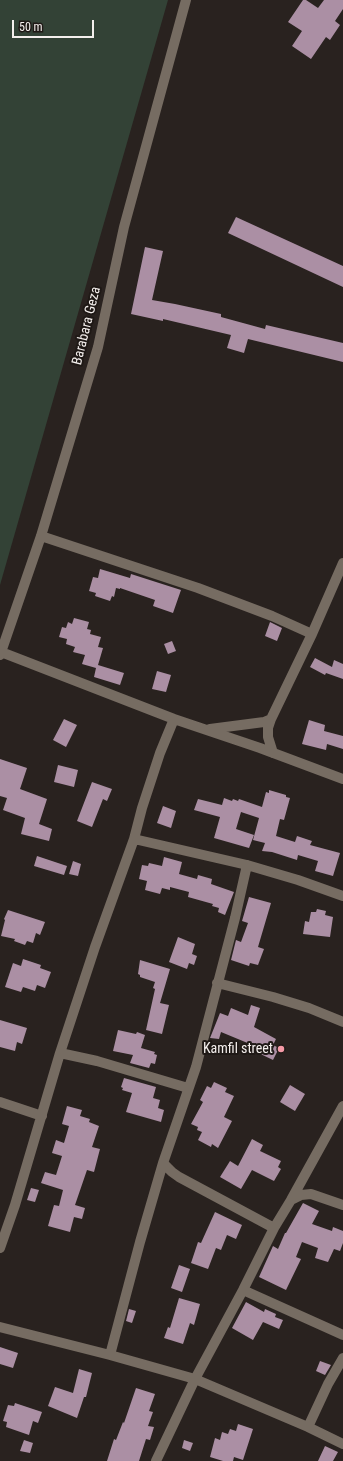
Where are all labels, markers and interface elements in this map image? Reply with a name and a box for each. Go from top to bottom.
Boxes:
scale bar [14,12,96,38]
text: 50 m [19,20,43,34]
street label: Barabara Geza [69,285,105,367]
place label: Kamfil street [203,1041,273,1057]
marker: Kamfil street [276,1044,286,1054]

